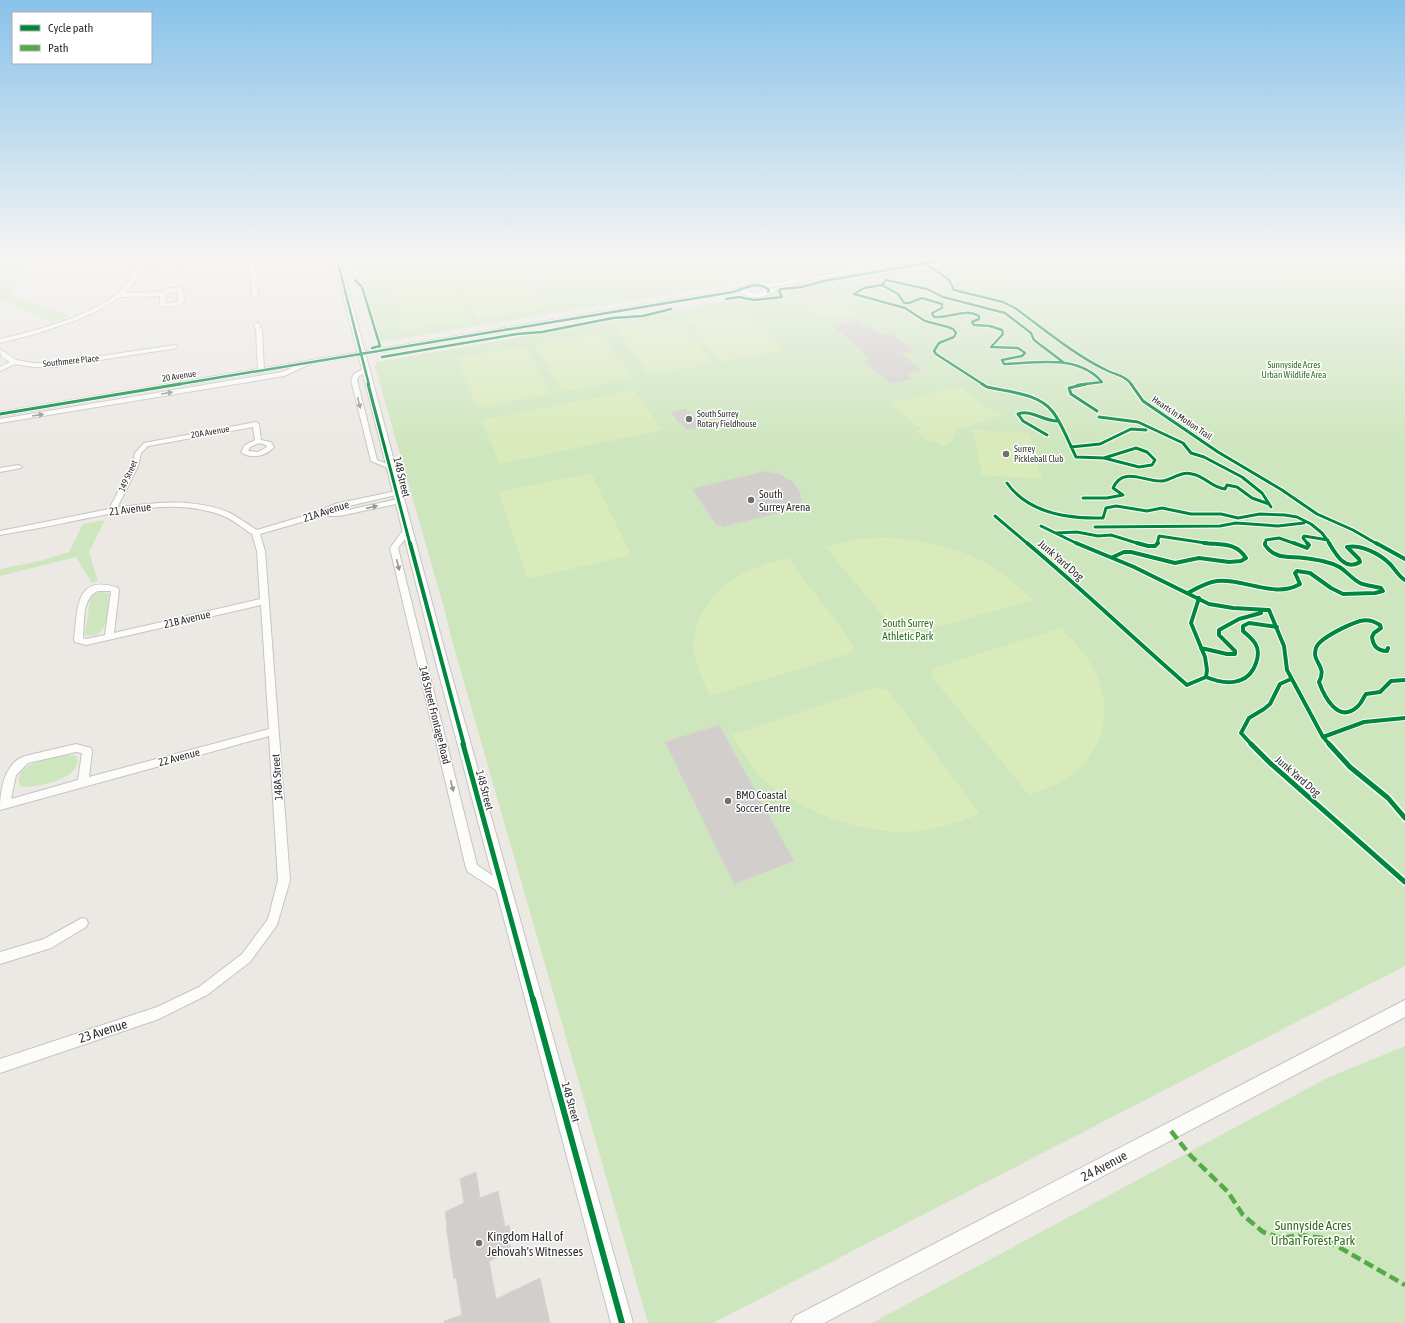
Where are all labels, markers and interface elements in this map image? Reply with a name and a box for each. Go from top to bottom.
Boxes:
legend [12,12,152,64]
text: Cycle path [48,21,93,35]
text: Path [48,41,69,55]
street label: Southmere Place [42,353,100,369]
park label: Sunnyside Acres Urban Wildlife Area [1262,360,1326,380]
street label: 20 Avenue [161,368,197,384]
one-way arrow [161,390,173,396]
street label: Hearts In Motion Trail [1150,394,1214,442]
one-way arrow [357,396,363,409]
place label: South Surrey Rotary Fieldhouse [697,409,757,429]
one-way arrow [32,411,45,417]
marker: South Surrey Rotary Fieldhouse [684,414,694,424]
street label: 20A Avenue [190,424,230,440]
place label: Surrey Pickleball Club [1014,444,1063,464]
marker: Surrey Pickleball Club [1001,449,1011,459]
street label: 148 Street [391,456,413,498]
street label: 149 Street [117,458,140,493]
place label: South Surrey Arena [759,488,810,513]
marker: South Surrey Arena [746,495,756,505]
street label: 21A Avenue [301,498,351,524]
street label: 21 Avenue [108,500,152,518]
one-way arrow [366,503,379,509]
street label: Junk Yard Dog [1036,537,1086,583]
one-way arrow [395,559,401,571]
street label: 21B Avenue [163,608,211,630]
park label: South Surrey Athletic Park [882,617,934,642]
street label: 148 Street Frontage Road [417,665,453,765]
street label: 22 Avenue [157,746,201,768]
street label: 148A Street [269,753,285,801]
street label: Junk Yard Dog [1273,753,1323,799]
street label: 148 Street [474,769,496,811]
one-way arrow [449,780,455,792]
place label: BMO Coastal Soccer Centre [736,789,790,814]
marker: BMO Coastal Soccer Centre [723,796,733,806]
street label: 23 Avenue [77,1016,129,1046]
street label: 148 Street [560,1081,582,1123]
street label: 24 Avenue [1078,1148,1130,1184]
park label: Sunnyside Acres Urban Forest Park [1271,1218,1356,1248]
place label: Kingdom Hall of Jehovah's Witnesses [487,1229,584,1259]
marker: Kingdom Hall of Jehovah's Witnesses [474,1238,484,1248]

